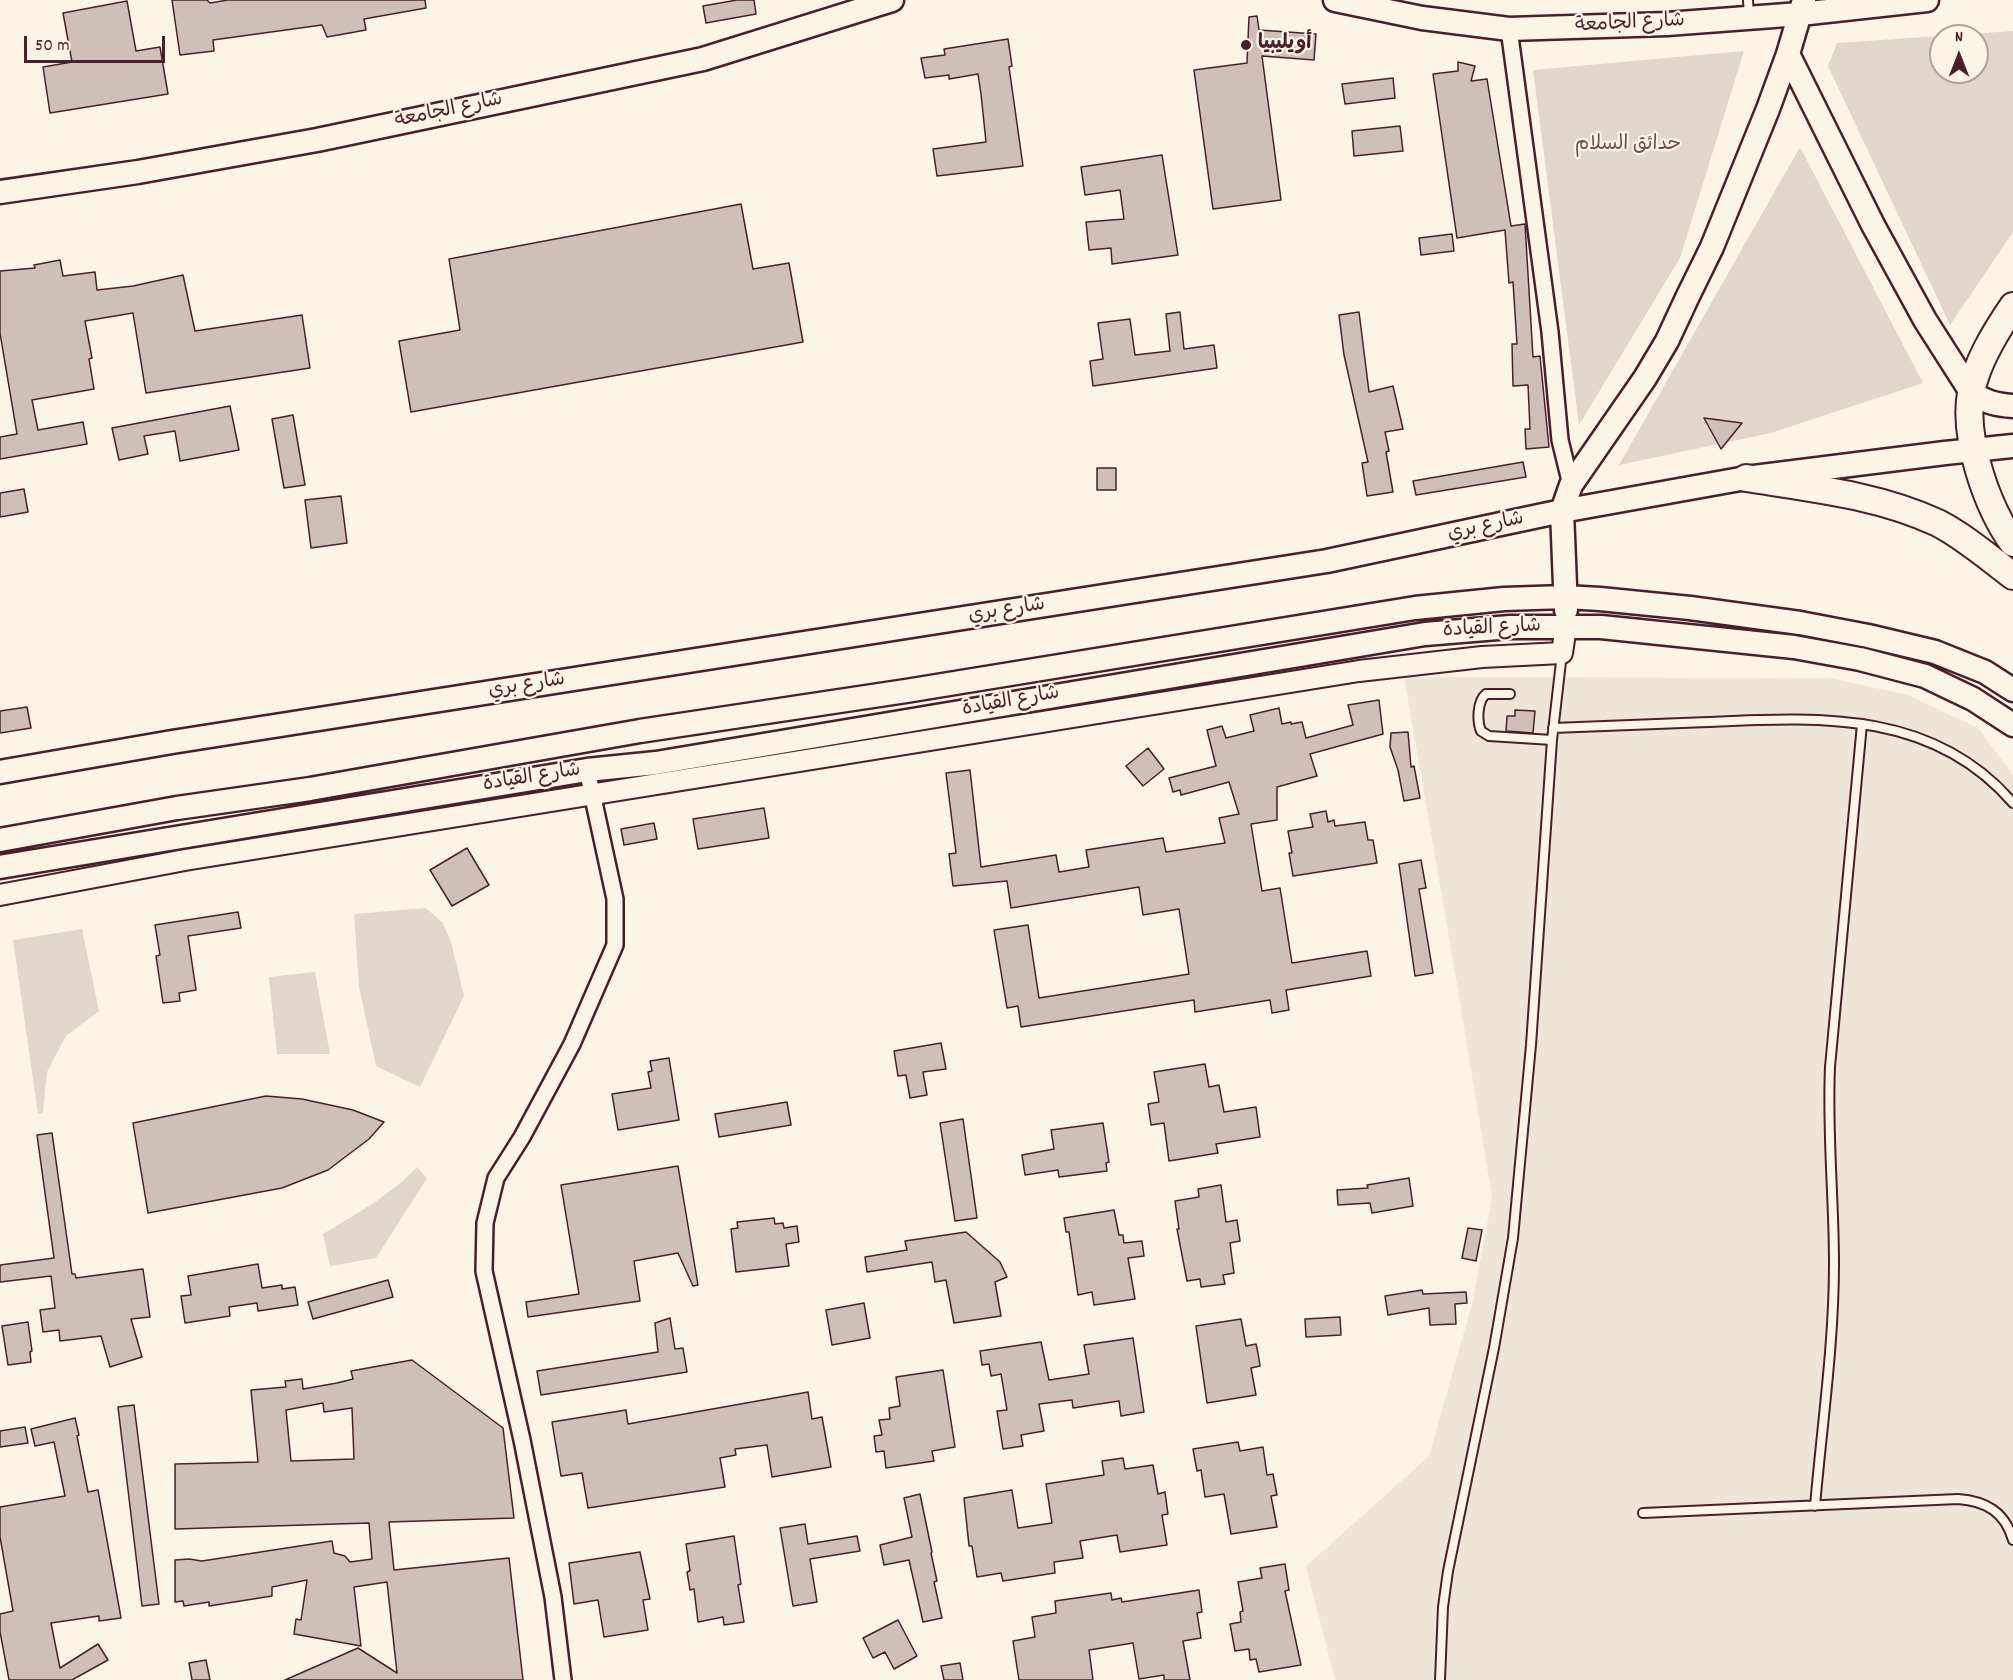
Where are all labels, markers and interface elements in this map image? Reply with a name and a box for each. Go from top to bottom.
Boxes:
street label: شارع الجامعة [1575,10,1685,40]
scale bar [27,24,168,62]
north arrow [1929,24,1989,84]
text: N [1955,26,1963,49]
place label: أويليبيا [1258,33,1311,57]
text: 50 m [35,34,70,59]
marker: أويليبيا [1239,38,1253,52]
street label: شارع الجامعة [393,89,505,135]
park label: حدائق السلام [1575,134,1681,158]
street label: شارع بري [1446,508,1526,548]
street label: شارع بري [967,594,1047,630]
street label: شارع القيادة [1442,615,1542,645]
street label: شارع بري [487,669,567,705]
street label: شارع القيادة [960,683,1062,723]
street label: شارع القيادة [482,759,582,799]

